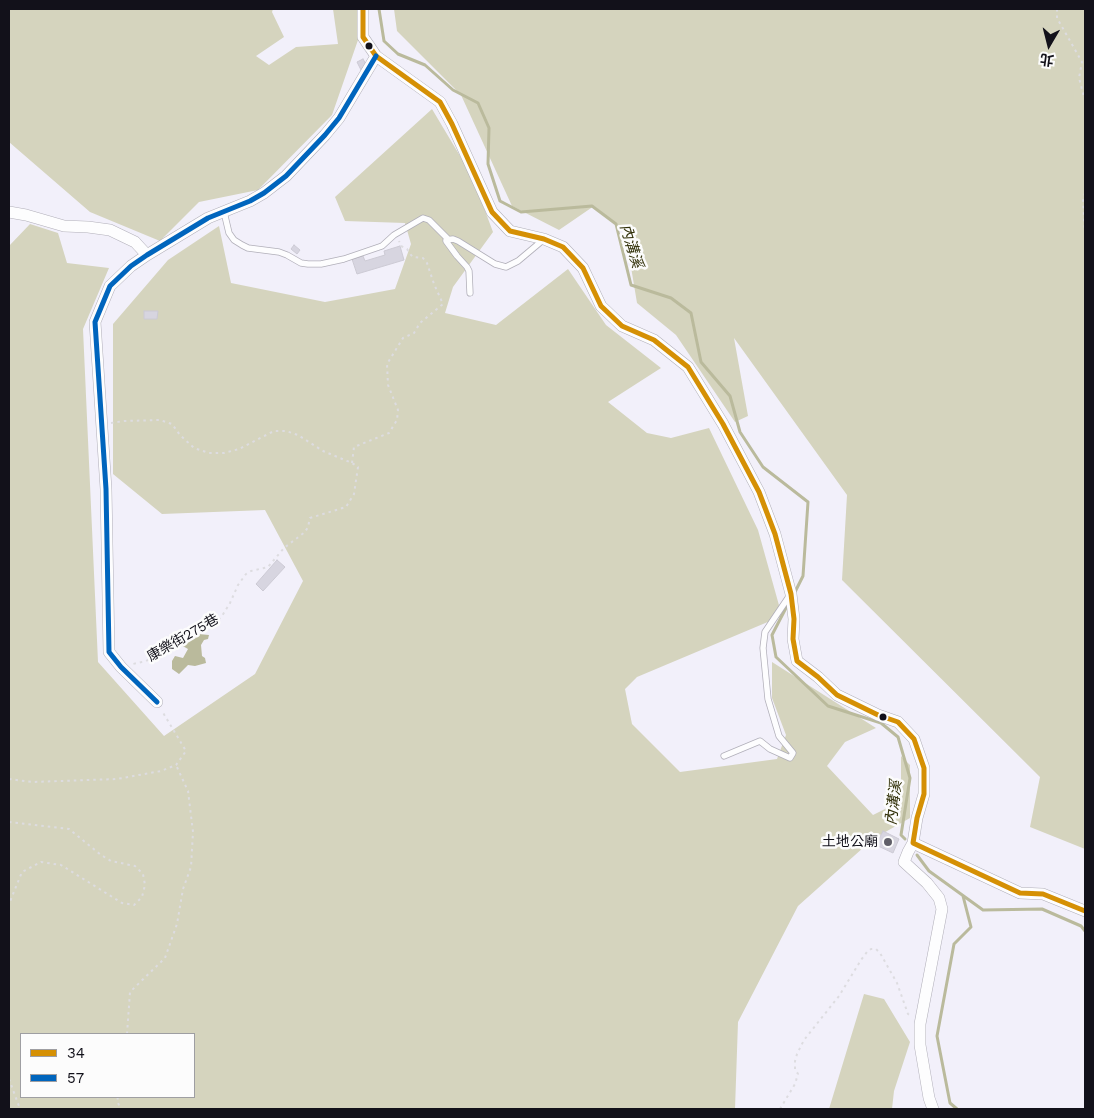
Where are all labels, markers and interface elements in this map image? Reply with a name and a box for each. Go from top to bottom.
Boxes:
north arrow [1024,20,1074,70]
unlabelled marker [364,41,374,51]
text: 北 [1039,51,1055,69]
water label: 內溝溪 [616,222,646,270]
street label: 康樂街275巷 [144,611,222,665]
unlabelled marker [878,712,888,722]
water label: 內溝溪 [882,780,906,826]
place label: 土地公廟 [822,834,878,850]
marker: 土地公廟 [882,836,894,848]
legend [20,1033,195,1098]
text: 34 [67,1044,85,1062]
text: 57 [67,1069,84,1087]

